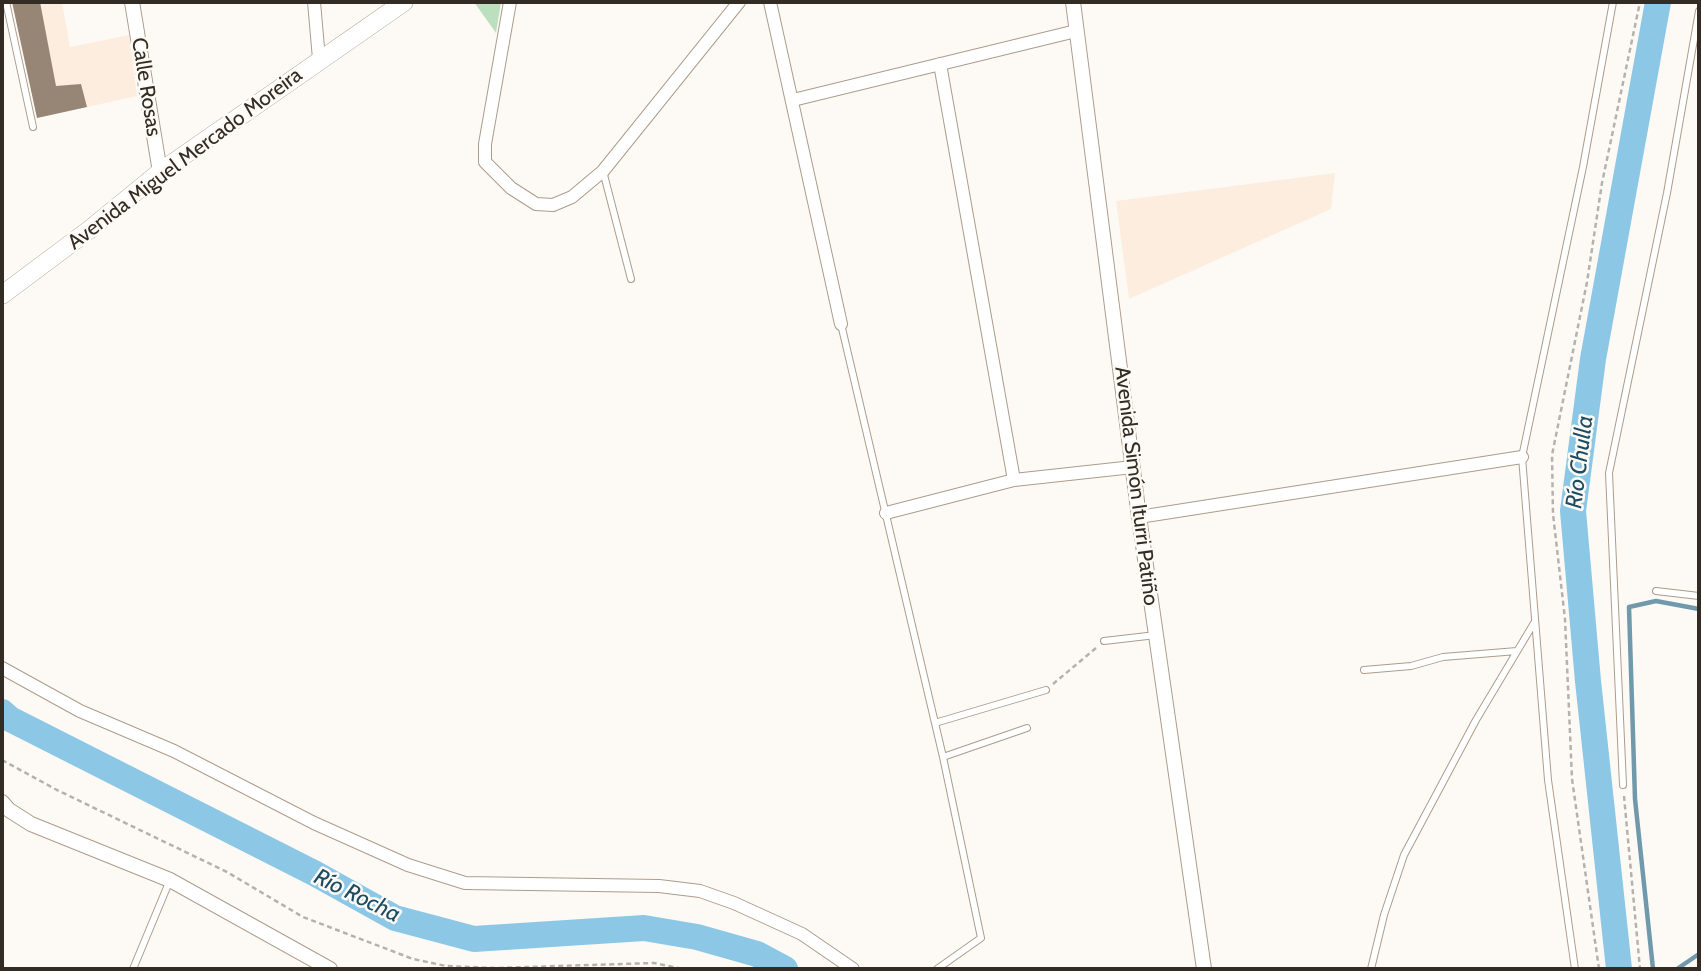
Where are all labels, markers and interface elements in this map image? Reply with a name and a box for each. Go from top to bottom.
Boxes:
street label: Calle Rosas [126,36,166,138]
street label: Avenida Miguel Mercado Moreira [63,63,307,255]
street label: Avenida Simón Iturri Patiño [1109,365,1163,607]
water label: Río Chulla [1561,414,1599,510]
water label: Río Rocha [309,863,405,929]

